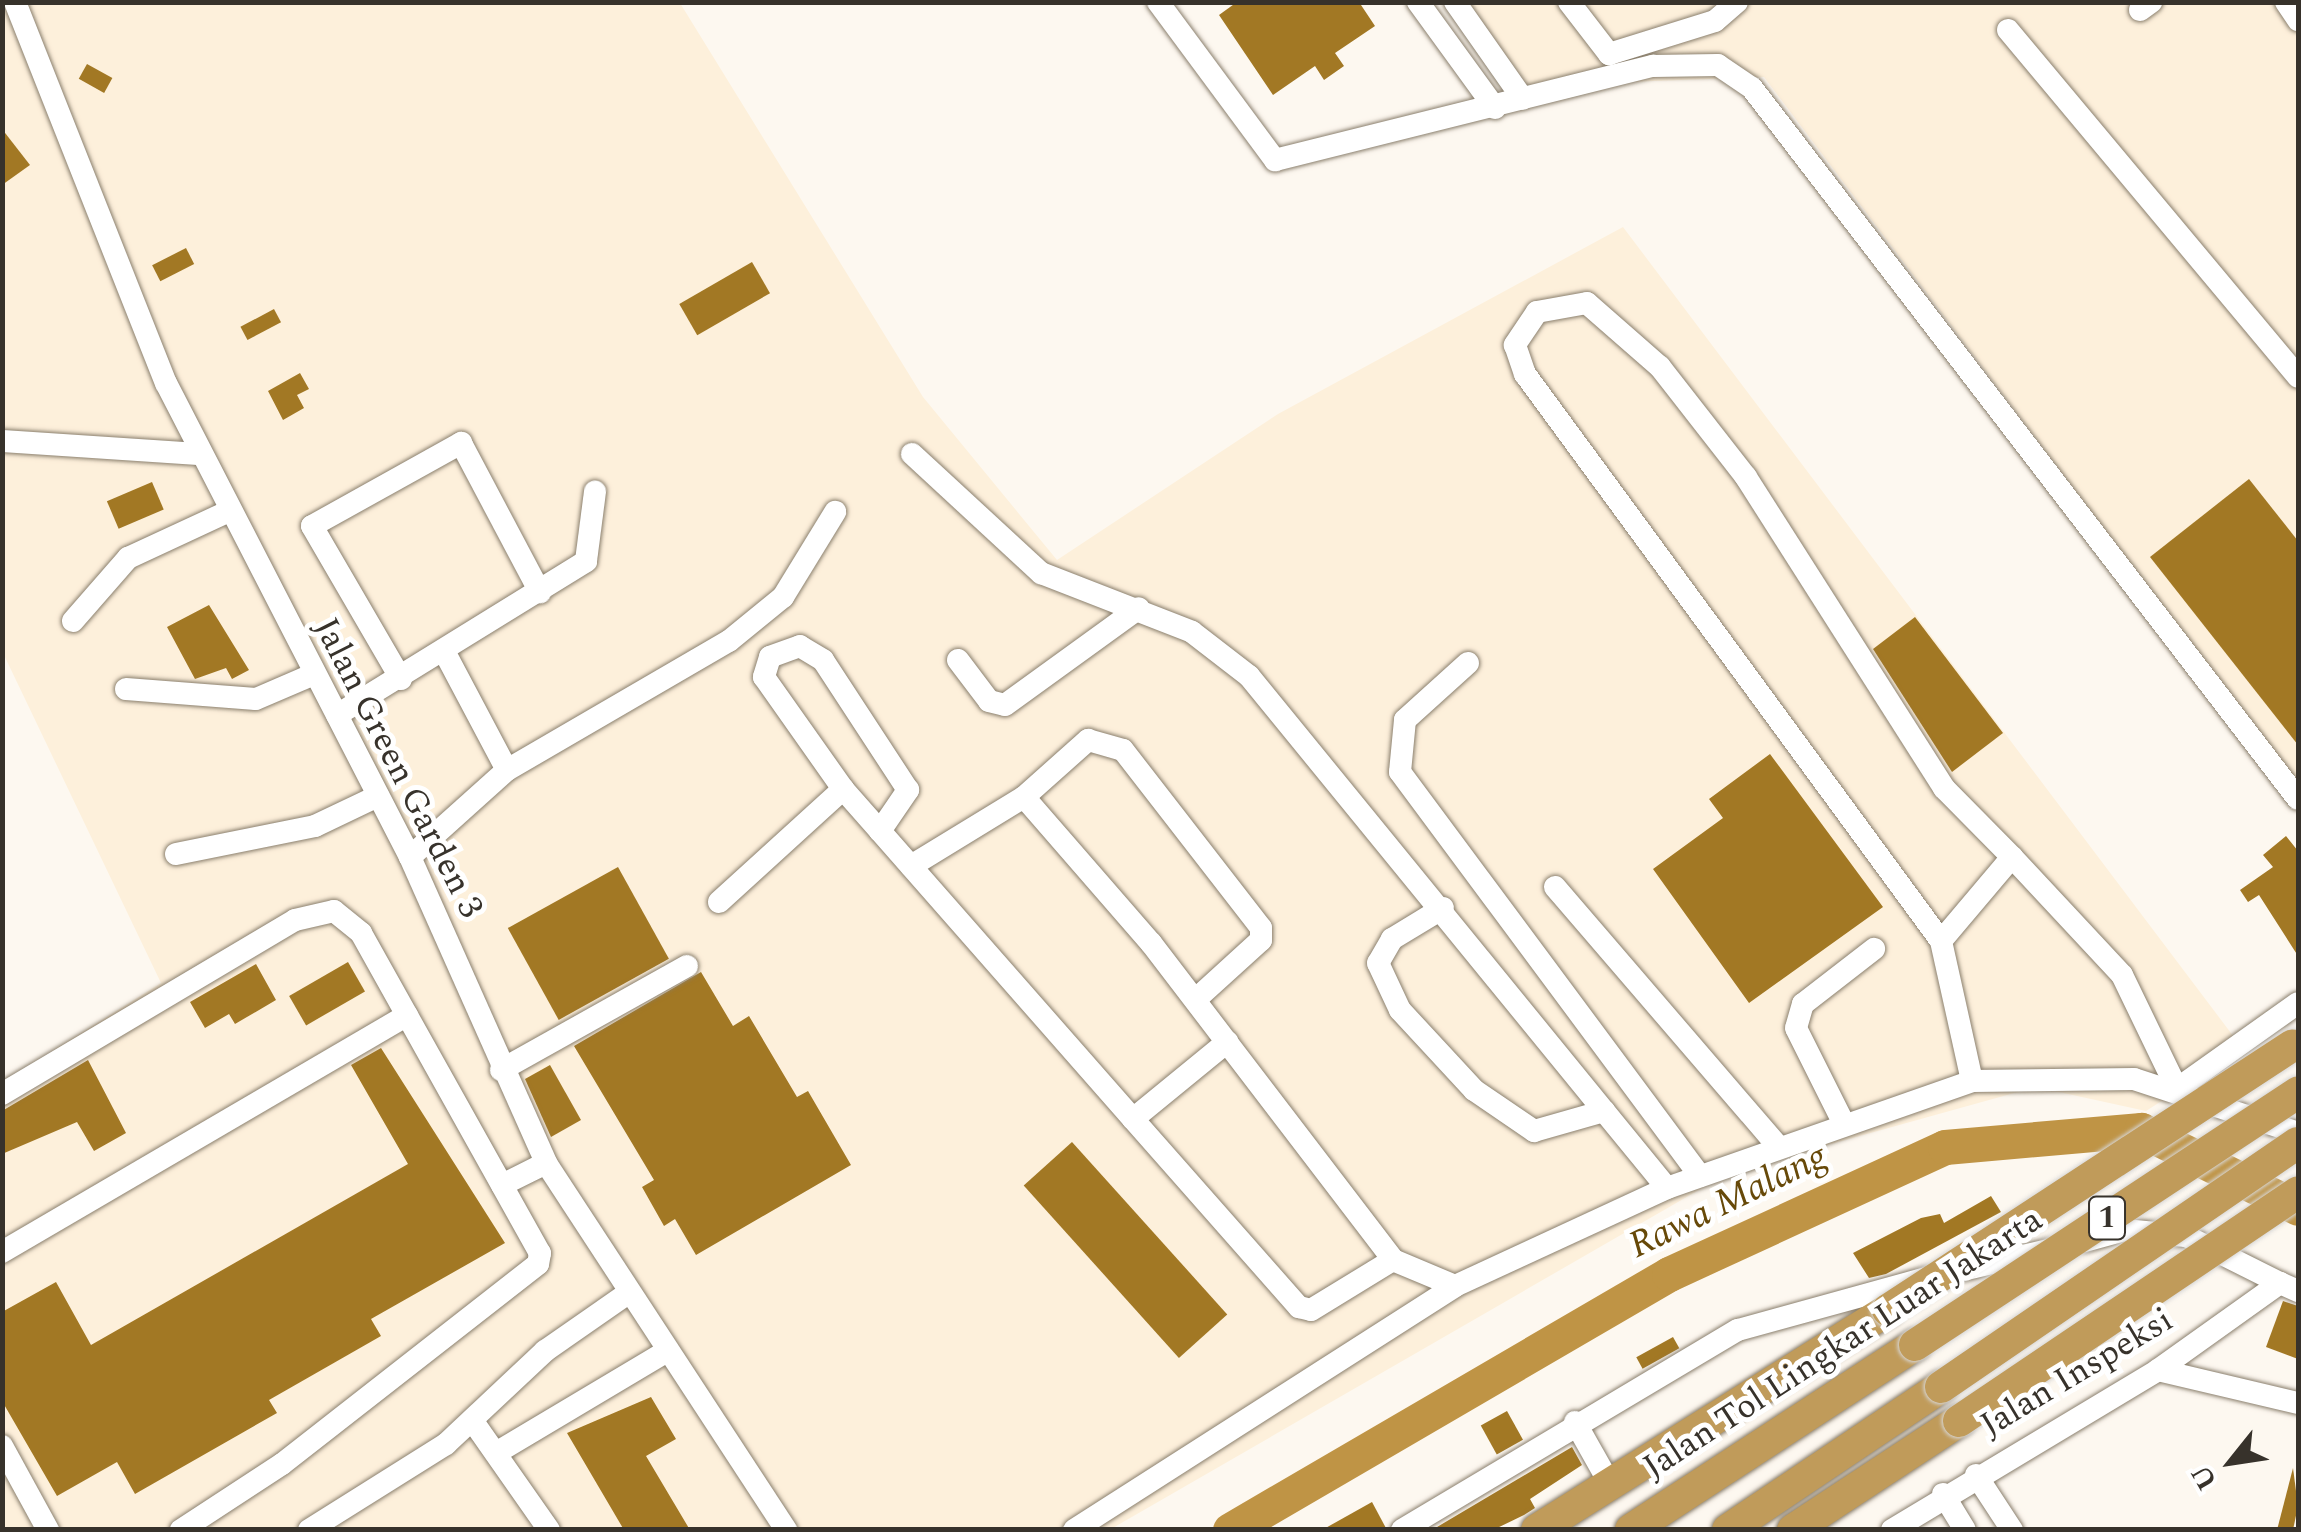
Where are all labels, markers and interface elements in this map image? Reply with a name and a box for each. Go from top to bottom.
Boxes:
street label: Jalan Green Garden 3 [304,611,492,925]
water label: Rawa Malang [1622,1135,1834,1269]
road number: 1 [2087,1191,2127,1245]
street label: Jalan Tol Lingkar Luar Jakarta [1636,1199,2050,1489]
street label: Jalan Inspeksi [1973,1299,2181,1447]
north arrow [2181,1412,2281,1512]
text: U [2180,1456,2229,1498]

